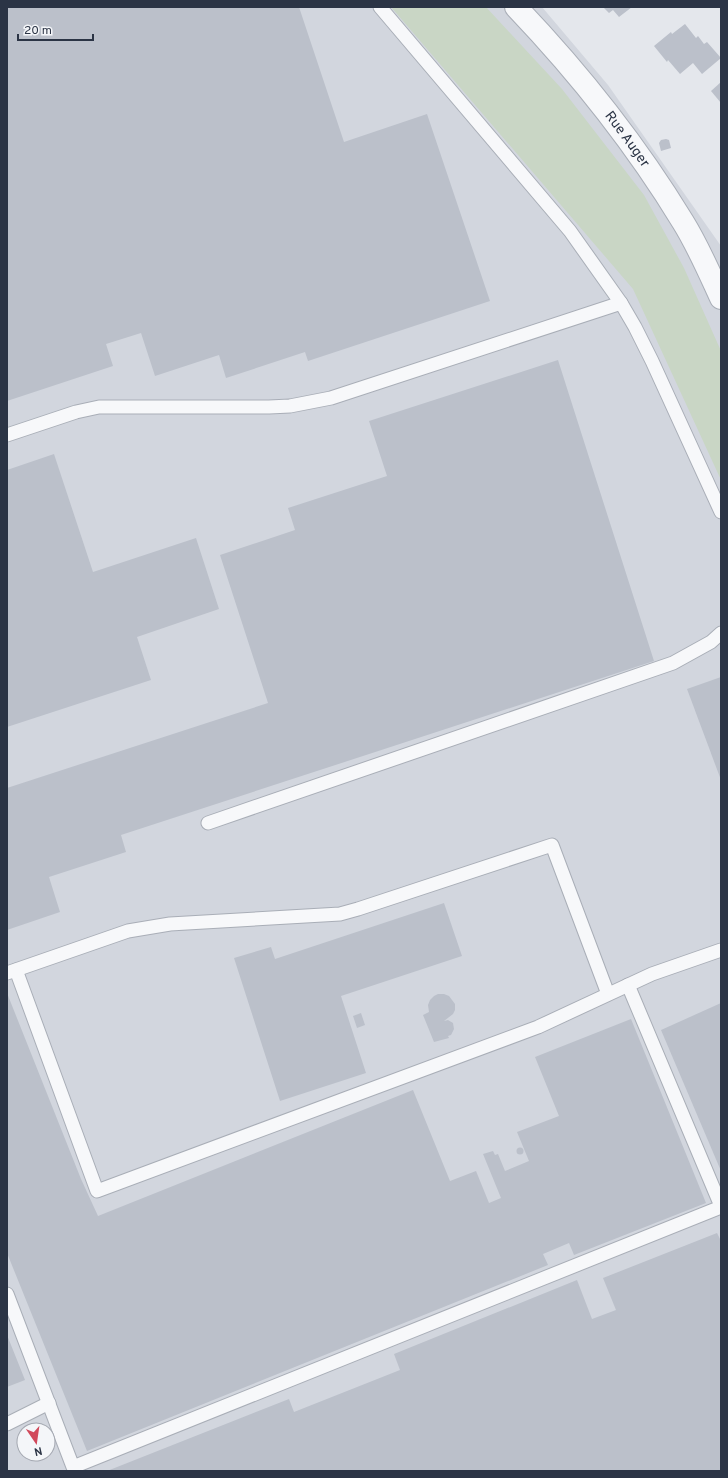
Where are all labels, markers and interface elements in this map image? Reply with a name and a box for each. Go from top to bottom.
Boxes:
scale bar [18,16,93,42]
text: 20 m [24,23,52,39]
street label: Rue Auger [601,108,654,171]
north arrow [16,1422,56,1462]
text: N [33,1443,43,1458]

